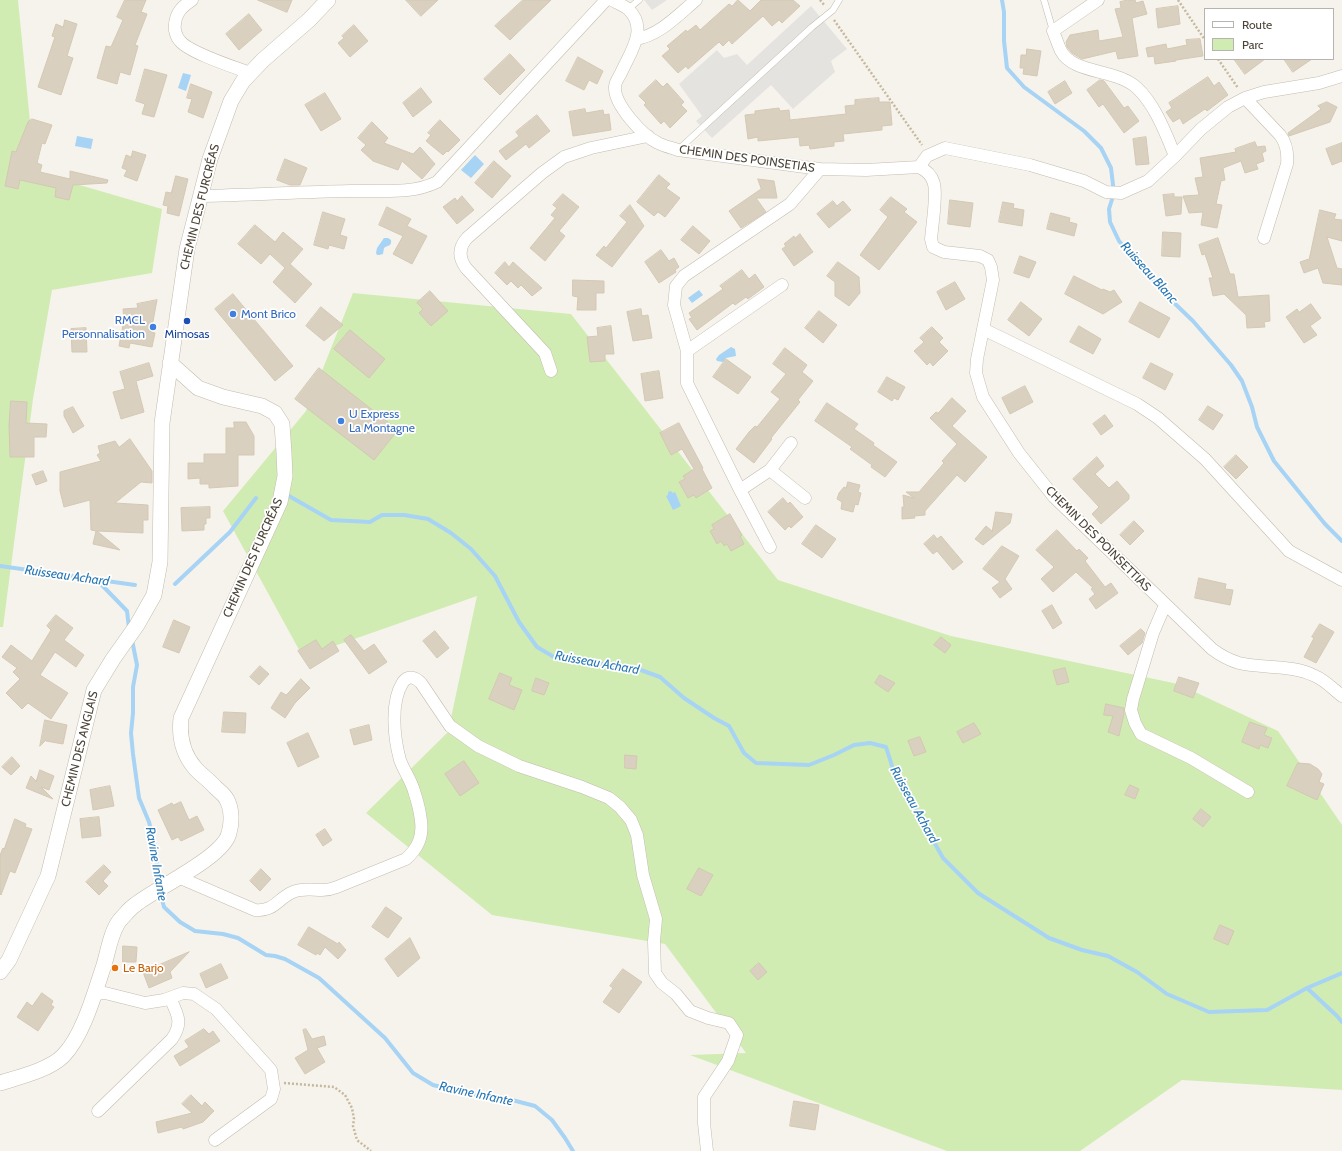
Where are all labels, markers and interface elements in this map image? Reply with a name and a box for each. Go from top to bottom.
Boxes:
legend [1204,8,1334,60]
text: Route [1242,17,1272,32]
text: Parc [1242,37,1264,52]
street label: CHEMIN DES FURCRÉAS [177,142,223,272]
street label: CHEMIN DES POINSETIAS [678,142,816,176]
water label: Ruisseau Blanc [1117,239,1181,307]
place label: Mont Brico [241,307,296,321]
marker: Mont Brico [228,309,238,319]
place label: RMCL Personnalisation [62,313,145,341]
marker: Mimosas [182,316,192,326]
marker: RMCL Personnalisation [148,322,158,332]
place label: Mimosas [165,327,209,341]
place label: U Express La Montagne [349,407,415,435]
marker: U Express La Montagne [336,416,346,426]
street label: CHEMIN DES POINSETTIAS [1042,483,1154,595]
street label: CHEMIN DES FURCRÉAS [220,496,286,620]
water label: Ruisseau Achard [24,562,110,590]
water label: Ruisseau Achard [554,648,640,678]
street label: CHEMIN DES ANGLAIS [59,690,101,808]
water label: Ruisseau Achard [886,764,942,846]
water label: Ravine Infante [142,826,170,902]
place label: Le Barjo [123,961,164,975]
marker: Le Barjo [110,963,120,973]
water label: Ravine Infante [438,1079,514,1109]

